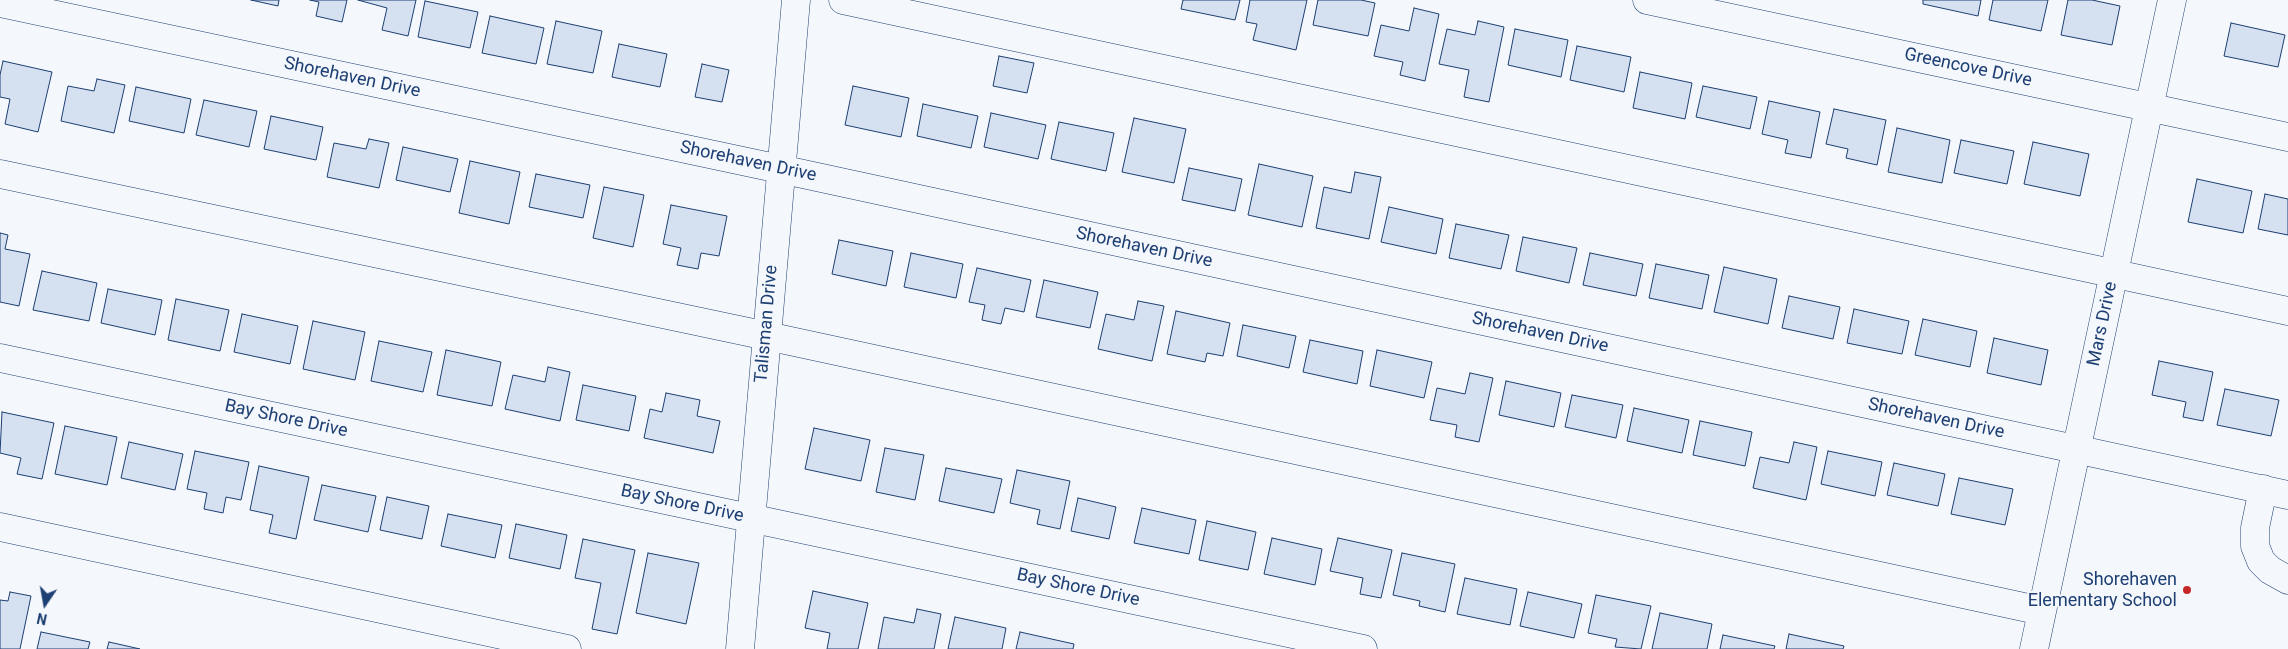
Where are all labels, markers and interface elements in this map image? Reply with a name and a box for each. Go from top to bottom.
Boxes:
street label: Greencove Drive [1902,44,2034,92]
street label: Shorehaven Drive [282,53,422,103]
street label: Shorehaven Drive [678,137,818,187]
street label: Shorehaven Drive [1074,223,1214,273]
street label: Talisman Drive [751,264,783,384]
street label: Mars Drive [2084,280,2122,368]
street label: Shorehaven Drive [1470,308,1610,358]
street label: Shorehaven Drive [1866,394,2006,444]
street label: Bay Shore Drive [223,395,349,443]
street label: Bay Shore Drive [619,480,745,528]
street label: Bay Shore Drive [1015,564,1141,612]
place label: Shorehaven Elementary School [2028,569,2177,612]
north arrow [20,579,70,629]
marker: Shorehaven Elementary School [2181,584,2193,596]
text: N [35,610,48,628]

